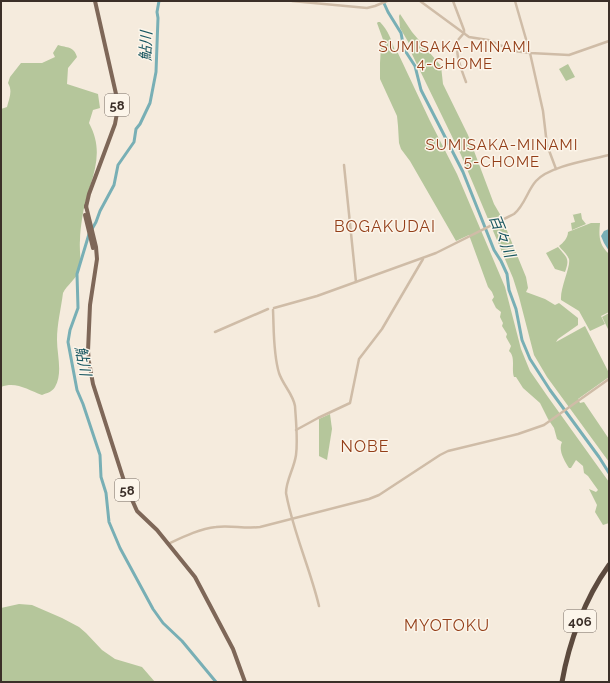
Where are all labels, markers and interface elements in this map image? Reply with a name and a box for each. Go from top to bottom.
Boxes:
water label: 鮎川 [136,29,156,61]
district label: SUMISAKA-MINAMI 4-CHOME [379,38,531,73]
road number: 58 [105,94,129,116]
district label: SUMISAKA-MINAMI 5-CHOME [426,136,578,171]
water label: 百々川 [485,212,520,262]
district label: BOGAKUDAI [334,217,436,236]
water label: 鮎川 [71,345,95,379]
district label: NOBE [341,437,389,456]
road number: 58 [115,479,139,501]
road number: 406 [564,610,596,632]
district label: MYOTOKU [404,616,490,635]

